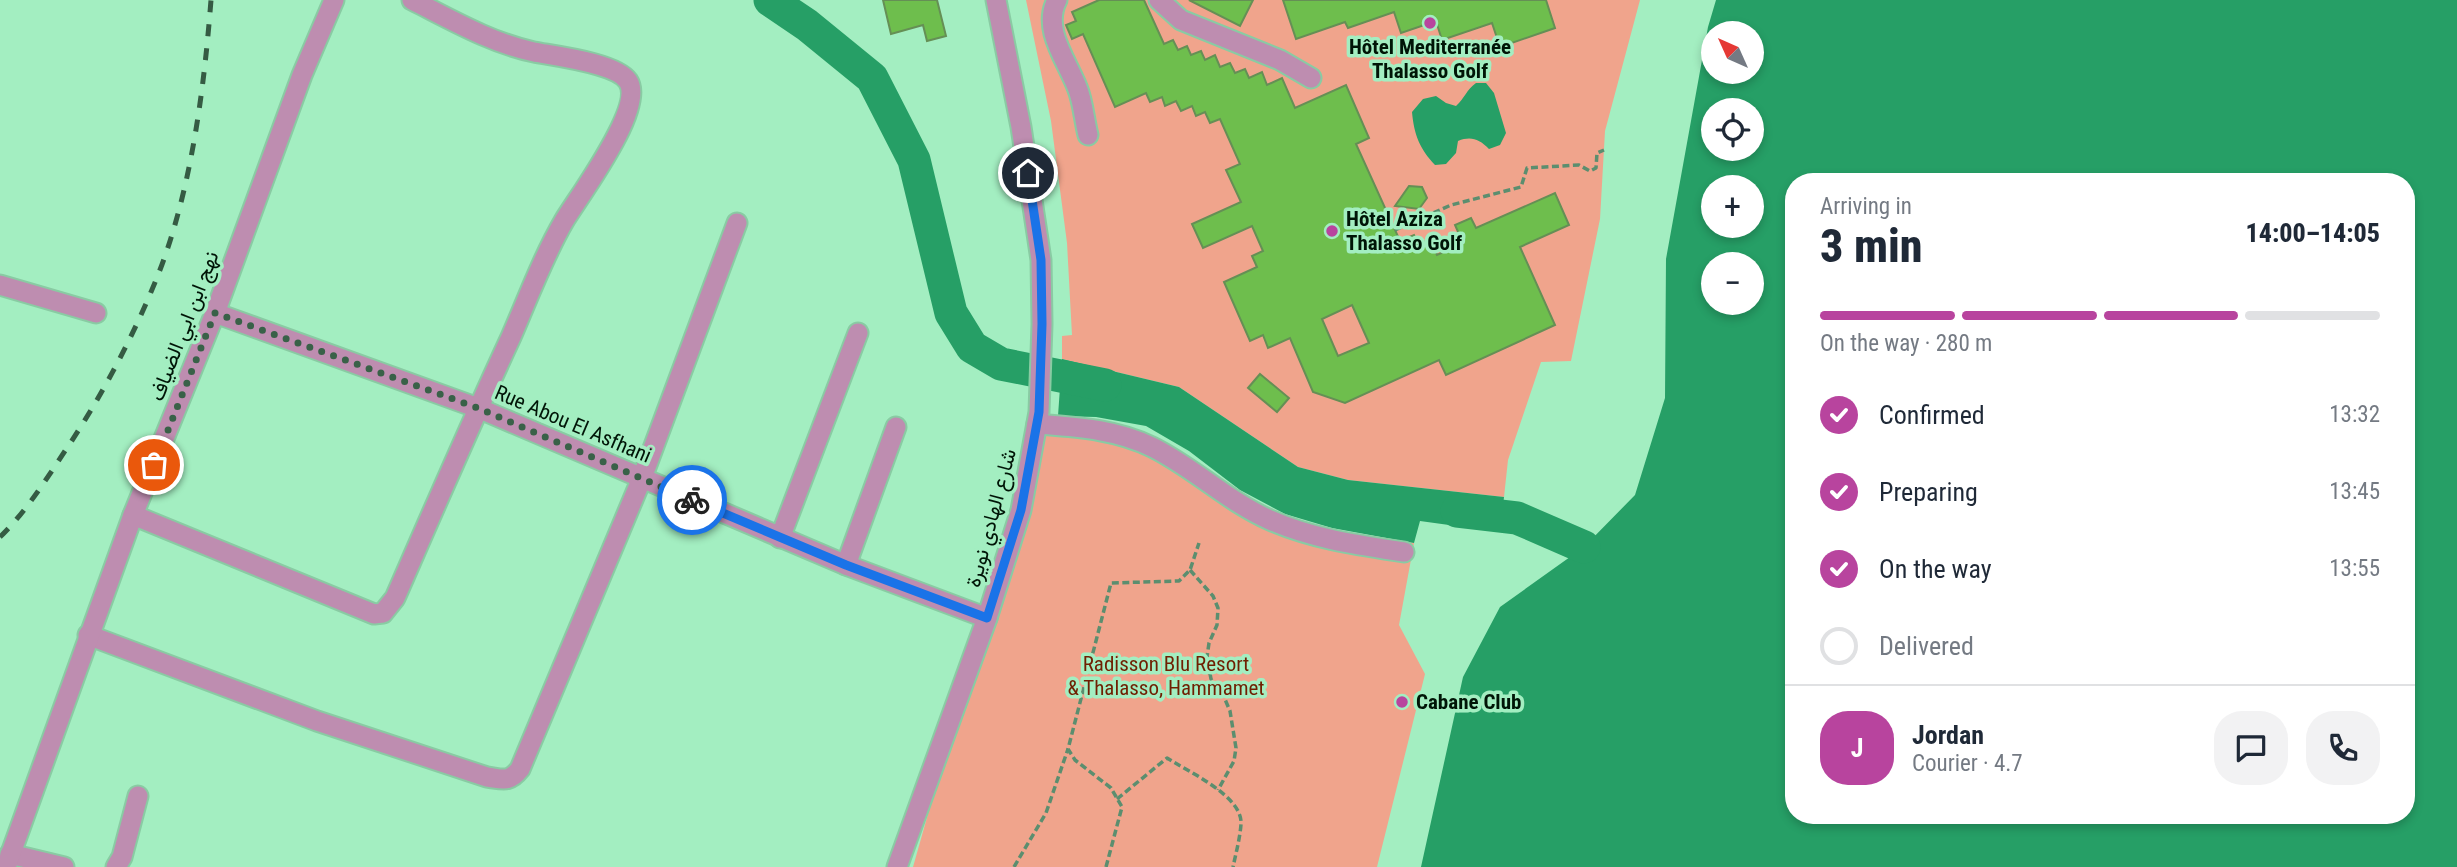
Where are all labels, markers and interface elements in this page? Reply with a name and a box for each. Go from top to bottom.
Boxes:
marker: Hôtel Mediterranée Thalasso Golf [1422,15,1438,31]
north arrow [1701,21,1764,84]
map controls [1701,21,1764,315]
place label: Hôtel Mediterranée Thalasso Golf [1349,35,1511,83]
button: locate [1701,98,1764,161]
pin [998,143,1058,203]
icon: home [1009,154,1047,192]
button: + [1701,175,1764,238]
text: Arriving in [1820,193,1912,220]
place label: Hôtel Aziza Thalasso Golf [1346,207,1462,255]
text: 14:00–14:05 [2246,218,2380,248]
text: 3 min [1820,219,1923,273]
marker: Hôtel Aziza Thalasso Golf [1324,223,1340,239]
street label: نهج ابن ابي الضياف [144,248,228,406]
button: − [1701,252,1764,315]
text: On the way · 280 m [1820,330,1992,357]
street label: Rue Abou El Asfhani [491,380,655,468]
icon: check [1820,396,1858,434]
text: Confirmed [1879,400,1985,430]
text: 13:32 [2329,401,2380,428]
pin [124,435,184,495]
icon: bag [135,446,173,484]
street label: شارع الهادي نويرة [961,446,1026,591]
courier [657,465,727,535]
icon: check [1820,473,1858,511]
text: Preparing [1879,477,1978,507]
text: 13:45 [2329,478,2380,505]
icon: bike [673,481,711,519]
icon: check [1820,550,1858,588]
text: On the way [1879,554,1992,584]
text: 13:55 [2329,555,2380,582]
text: Delivered [1879,631,1974,661]
park label: Radisson Blu Resort & Thalasso, Hammamet [1067,652,1265,700]
place label: Cabane Club [1416,690,1521,714]
marker: Cabane Club [1394,694,1410,710]
button: chat [2214,711,2288,785]
button: phone [2306,711,2380,785]
text: Jordan [1912,720,1984,750]
text: J [1851,733,1863,763]
text: Courier · 4.7 [1912,750,2023,777]

